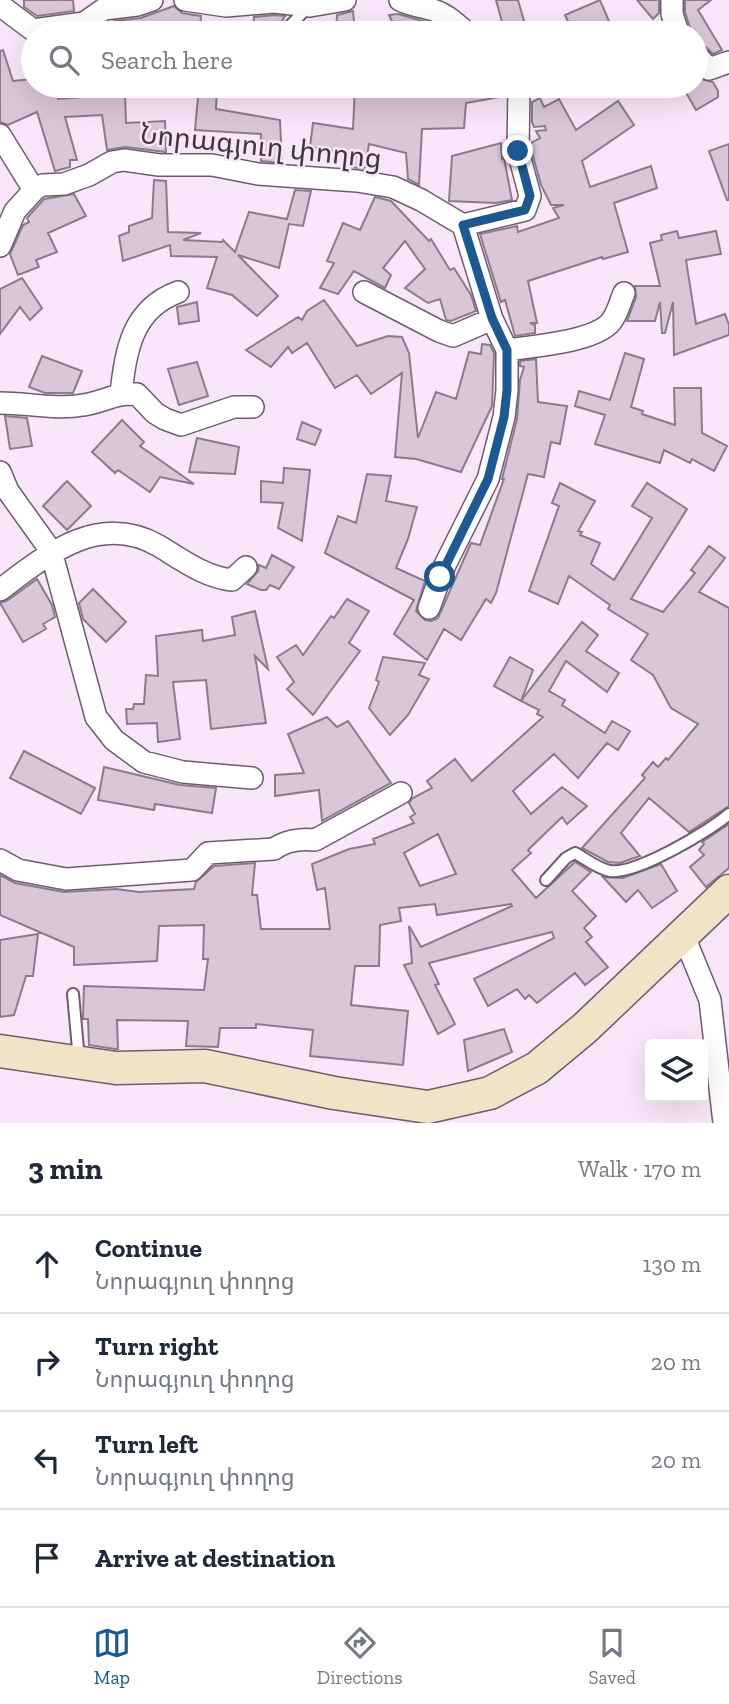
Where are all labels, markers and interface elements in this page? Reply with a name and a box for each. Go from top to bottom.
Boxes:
search box [21,21,708,98]
icon: search [45,41,83,79]
text: Search here [101,44,233,76]
street label: Նորագյուղ փողոց [138,117,384,175]
route end [502,135,533,166]
route start [424,561,455,592]
map controls [645,1039,708,1102]
button: layers [645,1039,708,1102]
text: 3 min [28,1151,103,1187]
text: Walk · 170 m [578,1155,701,1183]
text: Continue [95,1232,202,1264]
icon: ahead [28,1245,66,1283]
text: 130 m [643,1250,701,1278]
text: Նորագյուղ փողոց [95,1267,295,1295]
text: Turn right [95,1330,218,1362]
icon: right [28,1343,66,1381]
text: 20 m [651,1348,701,1376]
text: Նորագյուղ փողոց [95,1365,295,1393]
text: Turn left [95,1428,198,1460]
icon: left [28,1441,66,1479]
text: 20 m [651,1446,701,1474]
text: Նորագյուղ փողոց [95,1463,295,1491]
icon: arrive [28,1539,66,1577]
text: Arrive at destination [95,1542,335,1574]
tab: Map [93,1624,131,1689]
tab: Directions [317,1624,403,1689]
tab: Saved [588,1624,636,1689]

